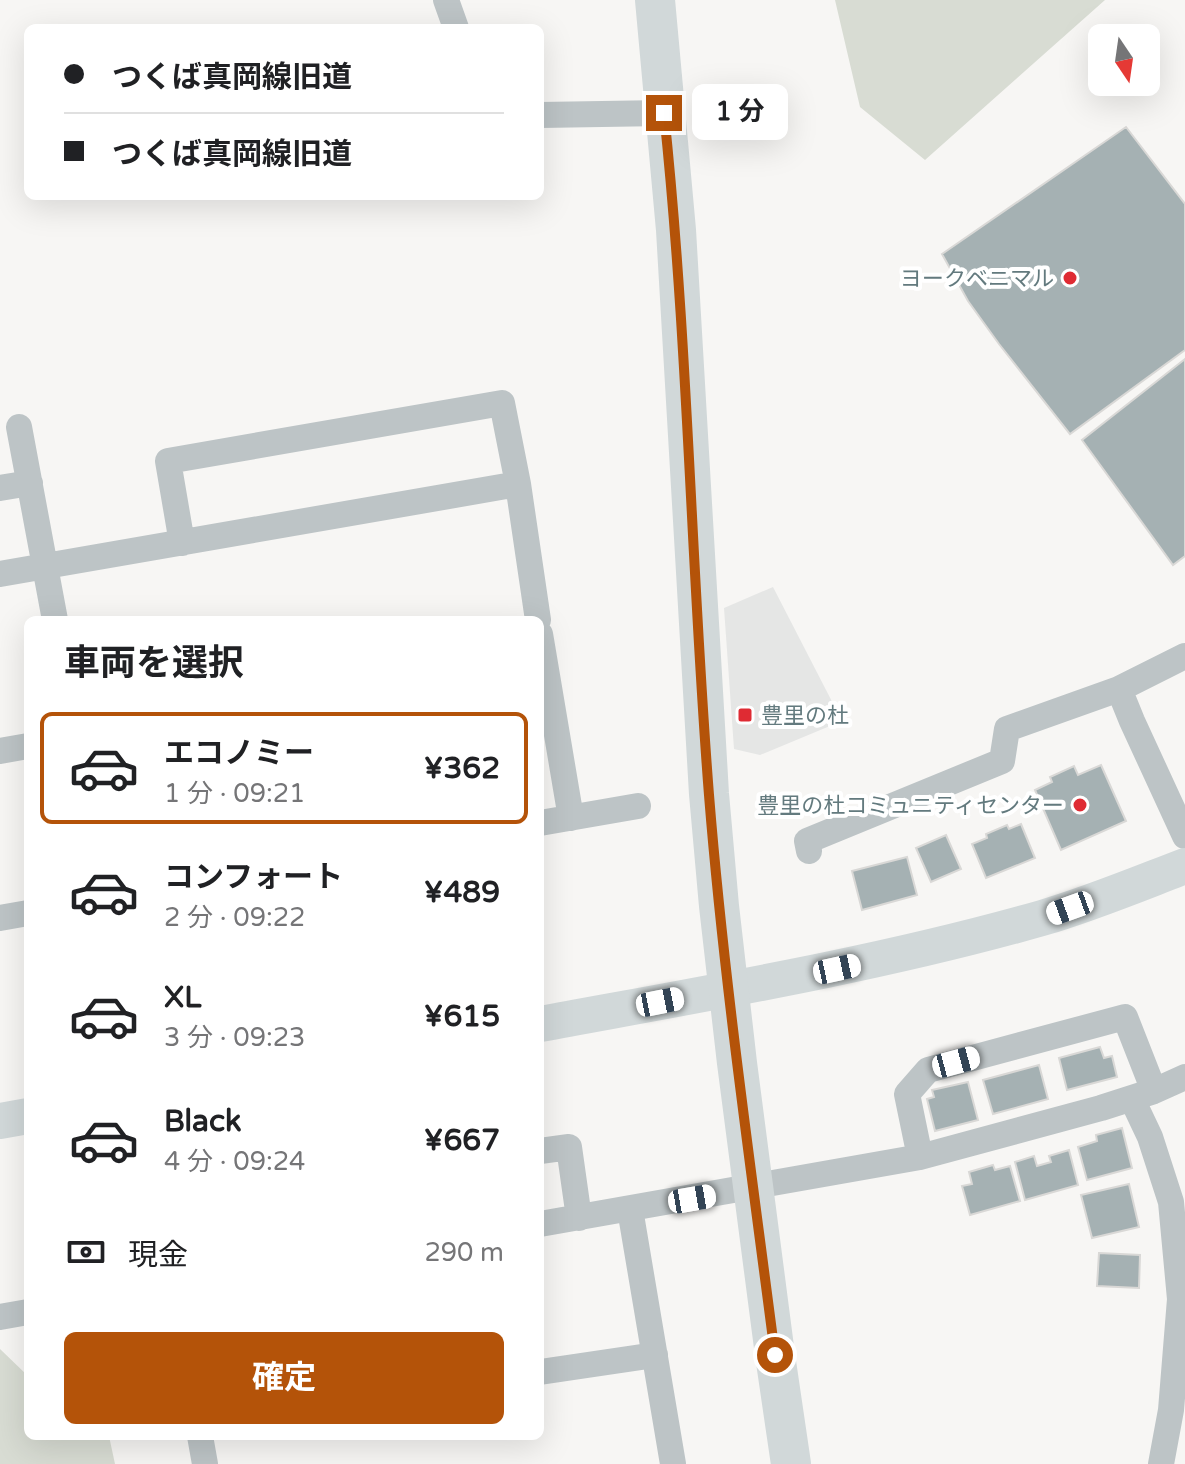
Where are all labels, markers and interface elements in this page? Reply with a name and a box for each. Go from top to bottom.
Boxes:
north arrow [1088,24,1160,96]
map controls [1088,24,1160,96]
text: つくば真岡線旧道 [112,59,352,96]
callout: 1 分 [692,85,788,141]
route end [646,95,682,131]
text: 1 分 [715,96,765,127]
text: つくば真岡線旧道 [112,136,352,173]
place label: ヨークベニマル [900,266,1054,292]
marker: ヨークベニマル [1061,269,1079,287]
text: 車両を選択 [64,642,244,685]
place label: 豊里の杜 [761,703,849,729]
marker: 豊里の杜 [736,706,754,724]
icon: car [68,732,140,804]
text: エコノミー [164,735,314,772]
text: ¥362 [424,750,500,787]
text: 1 分 · 09:21 [164,778,305,809]
place label: 豊里の杜コミュニティセンター [757,793,1064,819]
marker: 豊里の杜コミュニティセンター [1071,796,1089,814]
icon: car [68,856,140,928]
text: コンフォート [164,859,343,896]
text: ¥489 [424,874,500,911]
car [1043,889,1097,927]
text: 2 分 · 09:22 [164,902,305,933]
car [811,952,863,986]
text: XL [164,979,201,1016]
icon: car [68,980,140,1052]
car [634,986,686,1018]
text: ¥615 [424,998,500,1035]
text: 3 分 · 09:23 [164,1022,305,1053]
car [930,1044,982,1080]
text: Black [164,1103,241,1140]
icon: car [68,1104,140,1176]
text: ¥667 [424,1122,500,1159]
text: 4 分 · 09:24 [164,1146,305,1177]
car [666,1183,718,1215]
icon: cash [64,1230,108,1274]
text: 現金 [128,1237,188,1274]
text: 290 m [424,1237,504,1268]
button: 確定 [64,1332,504,1424]
route start [757,1337,793,1373]

